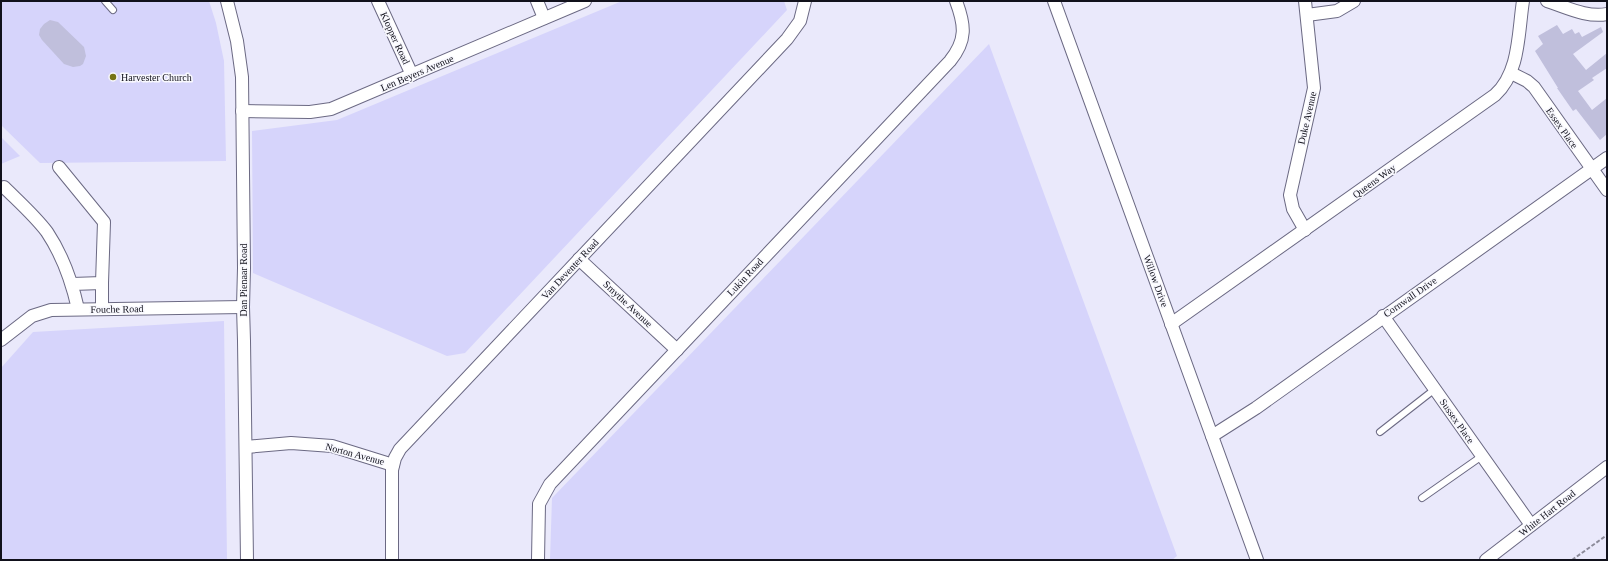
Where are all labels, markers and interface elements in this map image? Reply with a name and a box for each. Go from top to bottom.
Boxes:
street label: Klopper Road [378,10,412,66]
street label: Len Beyers Avenue [379,52,456,93]
marker: Harvester Church [108,72,118,82]
place label: Harvester Church [121,72,192,83]
street label: Duke Avenue [1296,90,1319,146]
street label: Essex Place [1544,105,1580,151]
street label: Queens Way [1350,162,1398,200]
street label: Van Deventer Road [539,237,601,301]
street label: Dan Pienaar Road [238,244,249,316]
street label: Willow Drive [1141,253,1171,309]
street label: Lukin Road [725,256,765,298]
street label: Cornwall Drive [1381,274,1439,319]
street label: Smythe Avenue [601,279,655,330]
street label: Fouche Road [90,303,144,315]
street label: Sussex Place [1438,397,1477,446]
street label: Norton Avenue [324,441,386,467]
street label: White Hart Road [1517,488,1577,538]

